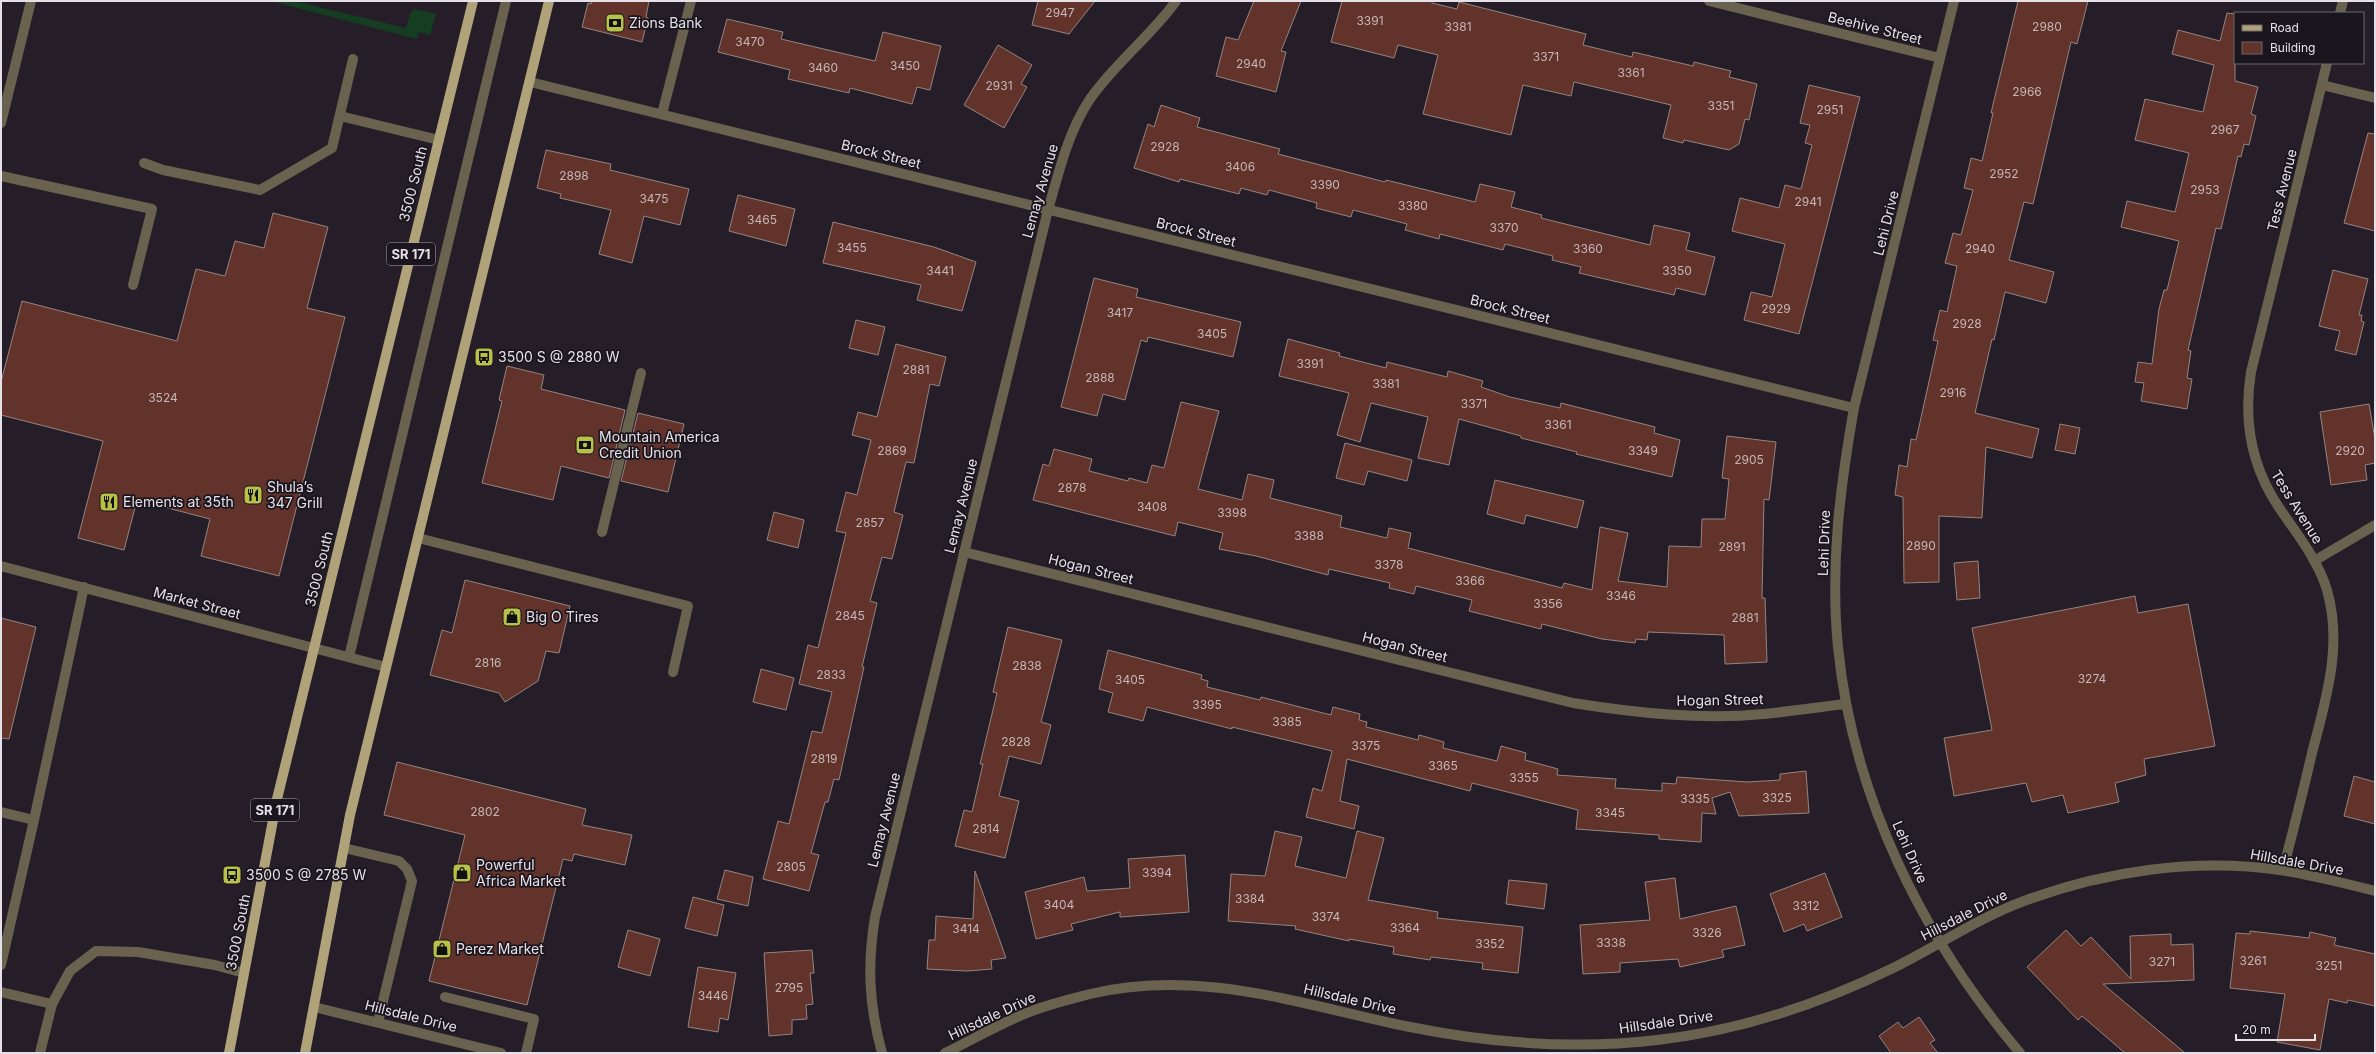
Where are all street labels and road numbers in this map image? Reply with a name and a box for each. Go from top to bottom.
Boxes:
street label: Beehive Street [1826,8,1924,48]
street label: Brock Street [839,135,923,172]
street label: Lemay Avenue [1018,142,1061,240]
street label: 3500 South [395,144,430,223]
street label: Tess Avenue [2263,147,2300,233]
street label: Lehi Drive [1869,189,1902,257]
street label: Brock Street [1154,213,1238,250]
road number: SR 171 [387,243,435,265]
street label: Brock Street [1468,290,1552,327]
street label: Lemay Avenue [941,457,980,555]
street label: Tess Avenue [2268,467,2327,547]
street label: Lehi Drive [1814,509,1833,576]
street label: 3500 South [301,529,336,608]
street label: Hogan Street [1047,550,1136,587]
street label: Market Street [152,583,243,622]
street label: Hogan Street [1361,628,1450,665]
street label: Hogan Street [1676,690,1764,709]
street label: Lemay Avenue [864,771,903,869]
road number: SR 171 [251,799,299,821]
street label: Lehi Drive [1889,818,1932,886]
street label: Hillsdale Drive [2249,845,2345,878]
street label: Hillsdale Drive [1918,885,2010,944]
street label: 3500 South [222,892,253,971]
street label: Hillsdale Drive [1302,980,1398,1017]
street label: Hillsdale Drive [945,988,1038,1043]
street label: Hillsdale Drive [363,996,459,1035]
street label: Hillsdale Drive [1618,1007,1714,1037]

